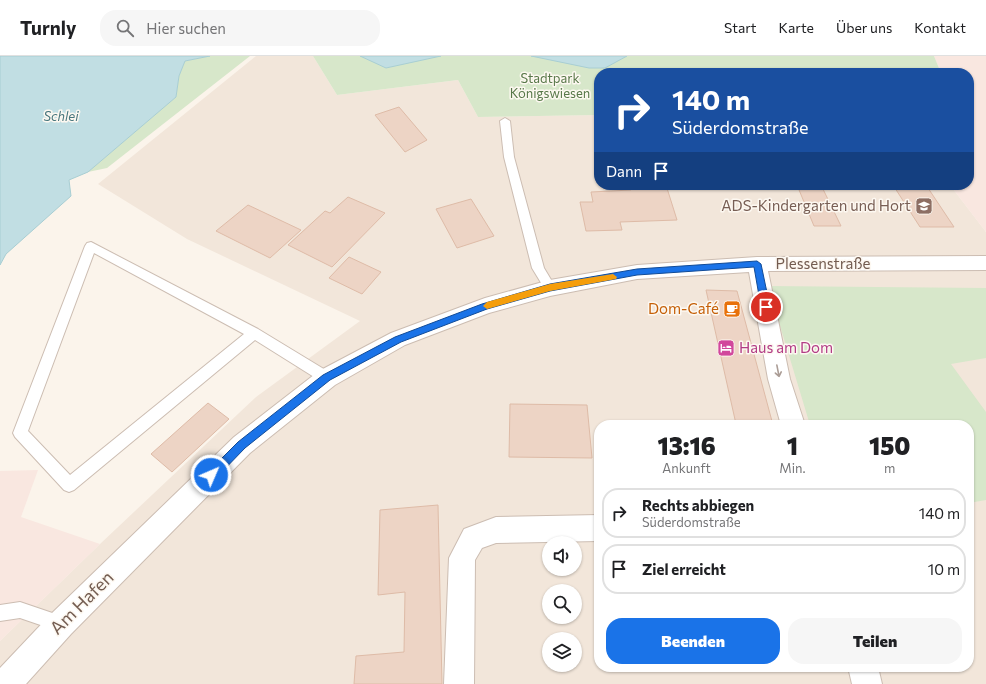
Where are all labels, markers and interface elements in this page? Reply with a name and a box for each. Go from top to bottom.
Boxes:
search box [100,10,380,46]
text: Turnly [20,16,76,39]
icon: search [114,17,136,39]
text: Hier suchen [146,19,226,37]
text: Start [724,19,757,36]
text: Karte [779,19,814,36]
text: Über uns [836,19,892,36]
text: Kontakt [914,19,966,36]
park label: Stadtpark Königswiesen [510,70,590,101]
text: 140 m [672,82,750,116]
icon: right [606,84,658,136]
water label: Schlei [43,108,79,124]
text: Süderdomstraße [672,116,809,138]
icon: arrive [650,160,672,182]
text: Dann [606,162,642,180]
place label: ADS-Kindergarten und Hort [721,196,911,214]
school or university icon: ADS-Kindergarten und Hort [914,196,934,216]
street label: Plessenstraße [776,254,871,272]
pin [749,290,783,324]
icon: arrive [755,296,777,318]
place label: Dom-Café [648,299,719,317]
cafe icon: Dom-Café [722,299,742,319]
hotel icon: Haus am Dom [716,338,736,358]
place label: Haus am Dom [739,338,833,356]
one-way arrow [774,364,782,377]
text: 13:16 [658,431,716,460]
text: 1 [787,431,798,460]
text: 150 [869,431,910,460]
position arrow [190,454,232,496]
text: Ankunft [662,460,711,476]
text: Min. [779,460,806,476]
text: m [884,460,895,476]
text: Rechts abbiegen [642,496,754,514]
icon: right [608,502,630,524]
text: 140 m [919,504,960,522]
text: Süderdomstraße [642,514,741,530]
map controls [542,536,582,672]
button: sound [542,536,582,576]
icon: arrive [608,558,630,580]
text: Ziel erreicht [642,560,726,578]
text: 10 m [928,560,960,578]
street label: Am Hafen [45,566,118,639]
button: search [542,584,582,624]
button: Beenden [606,618,780,664]
button: Teilen [788,618,962,664]
button: layers [542,632,582,672]

